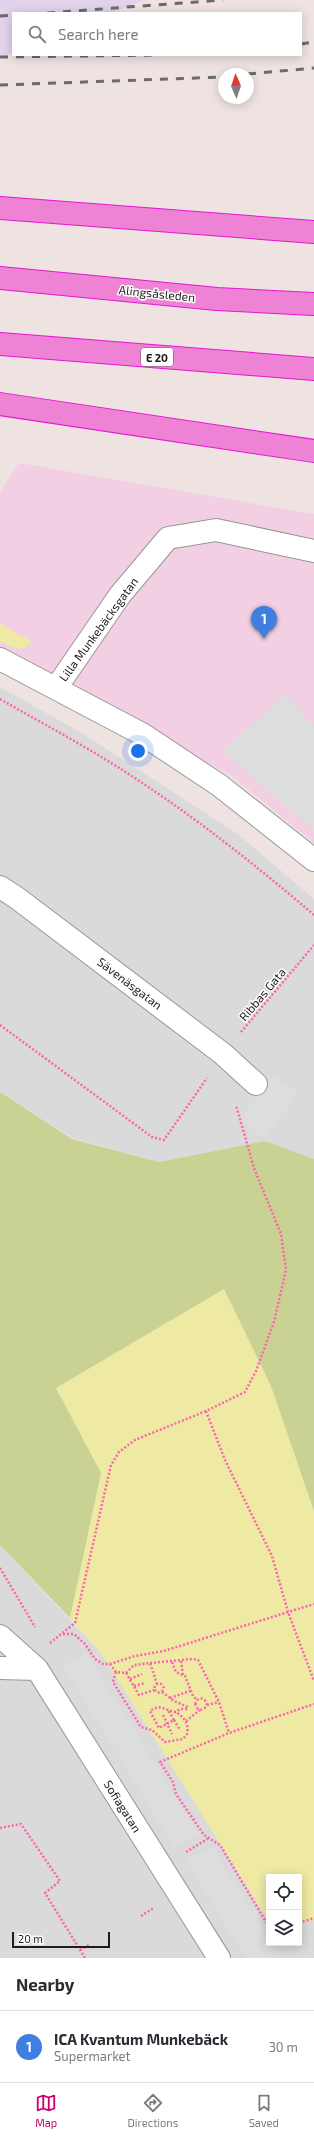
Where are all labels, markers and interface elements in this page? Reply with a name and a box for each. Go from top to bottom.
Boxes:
search box [12,12,302,56]
icon: search [26,23,48,45]
text: Search here [58,25,139,43]
north arrow [218,68,254,104]
street label: Alingsåsleden [118,282,196,304]
road number: E 20 [141,348,173,366]
street label: Lilla Munkebäcksgatan [56,574,140,684]
pin: 1 [251,606,277,639]
your location [128,741,148,761]
street label: Sävenäsgatan [95,954,165,1012]
street label: Ribbas Gata [236,965,288,1023]
street label: Sofiagatan [101,1777,145,1835]
map controls [266,1874,302,1946]
button: locate [266,1874,302,1910]
button: layers [266,1910,302,1946]
scale bar [12,1930,110,1949]
text: 20 m [18,1932,43,1945]
text: Nearby [16,1974,74,1994]
text: ICA Kvantum Munkebäck [54,2030,228,2048]
text: 1 [26,2039,32,2055]
text: 30 m [269,2039,298,2055]
text: Supermarket [54,2048,131,2064]
tab: Map [35,2092,57,2129]
tab: Directions [128,2092,178,2129]
tab: Saved [249,2092,279,2129]

